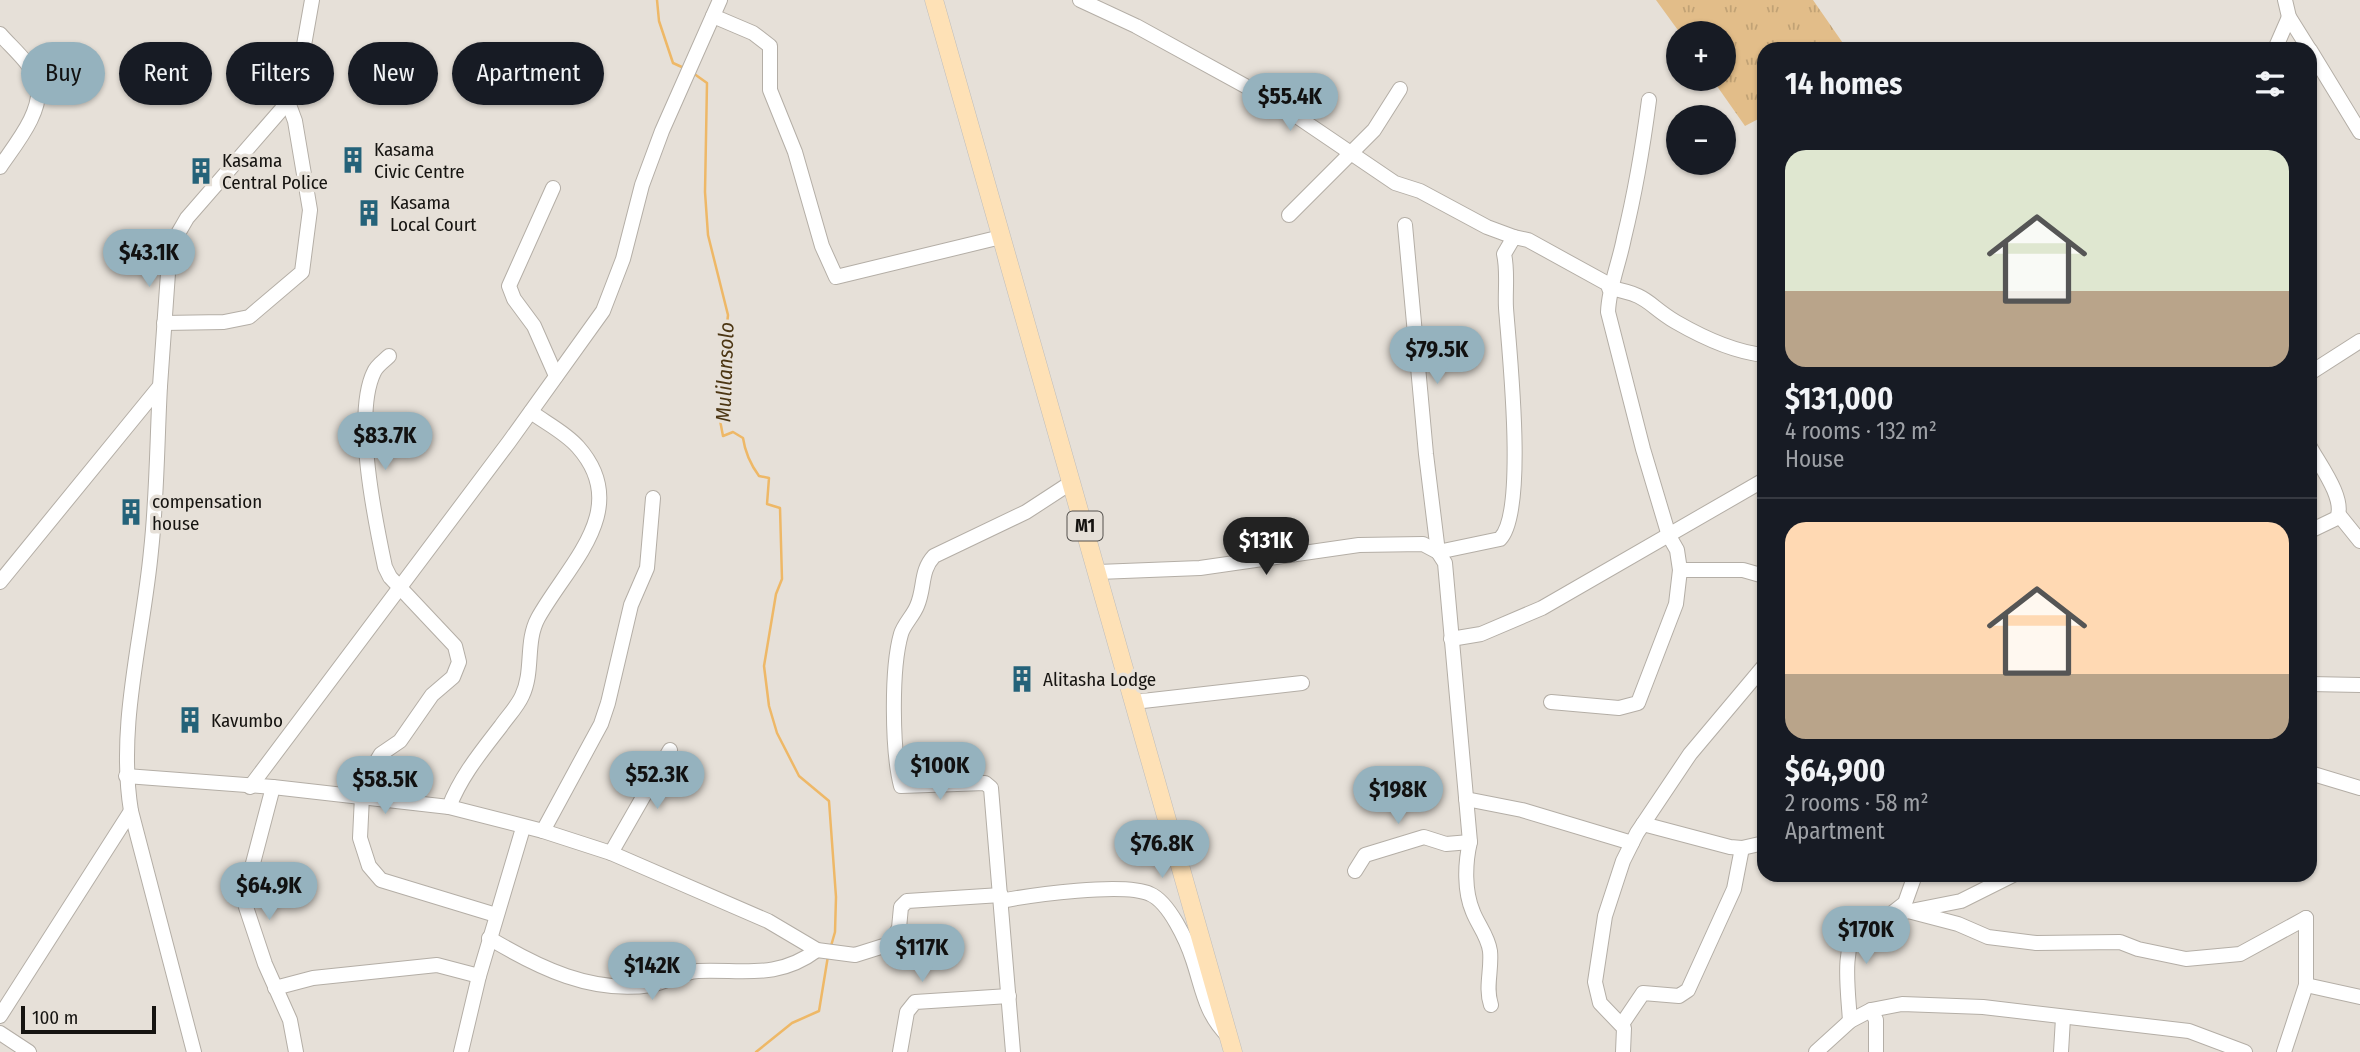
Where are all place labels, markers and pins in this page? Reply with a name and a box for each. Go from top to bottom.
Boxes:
pin: $55.4K [1233,74,1347,133]
place label: Kasama Civic Centre [374,138,465,183]
building icon: Kasama Civic Centre [338,145,368,175]
place label: Kasama Central Police [222,149,328,194]
building icon: Kasama Central Police [186,156,216,186]
place label: Kasama Local Court [390,191,477,236]
building icon: Kasama Local Court [354,198,384,228]
pin: $43.1K [92,230,206,289]
pin: $79.5K [1380,326,1494,386]
pin: $83.7K [328,412,442,472]
place label: compensation house [152,490,262,535]
building icon: compensation house [116,497,146,527]
pin: $131K [1217,518,1315,577]
building icon: Alitasha Lodge [1007,664,1037,694]
place label: Alitasha Lodge [1043,668,1156,691]
building icon: Kavumbo [175,705,205,735]
place label: Kavumbo [211,709,283,732]
pin: $100K [891,742,989,802]
pin: $52.3K [600,752,714,811]
pin: $58.5K [328,756,442,816]
pin: $198K [1349,766,1447,826]
pin: $76.8K [1105,820,1219,880]
pin: $64.9K [212,862,326,922]
pin: $170K [1817,906,1915,966]
pin: $117K [873,925,971,984]
pin: $142K [603,942,701,1002]

